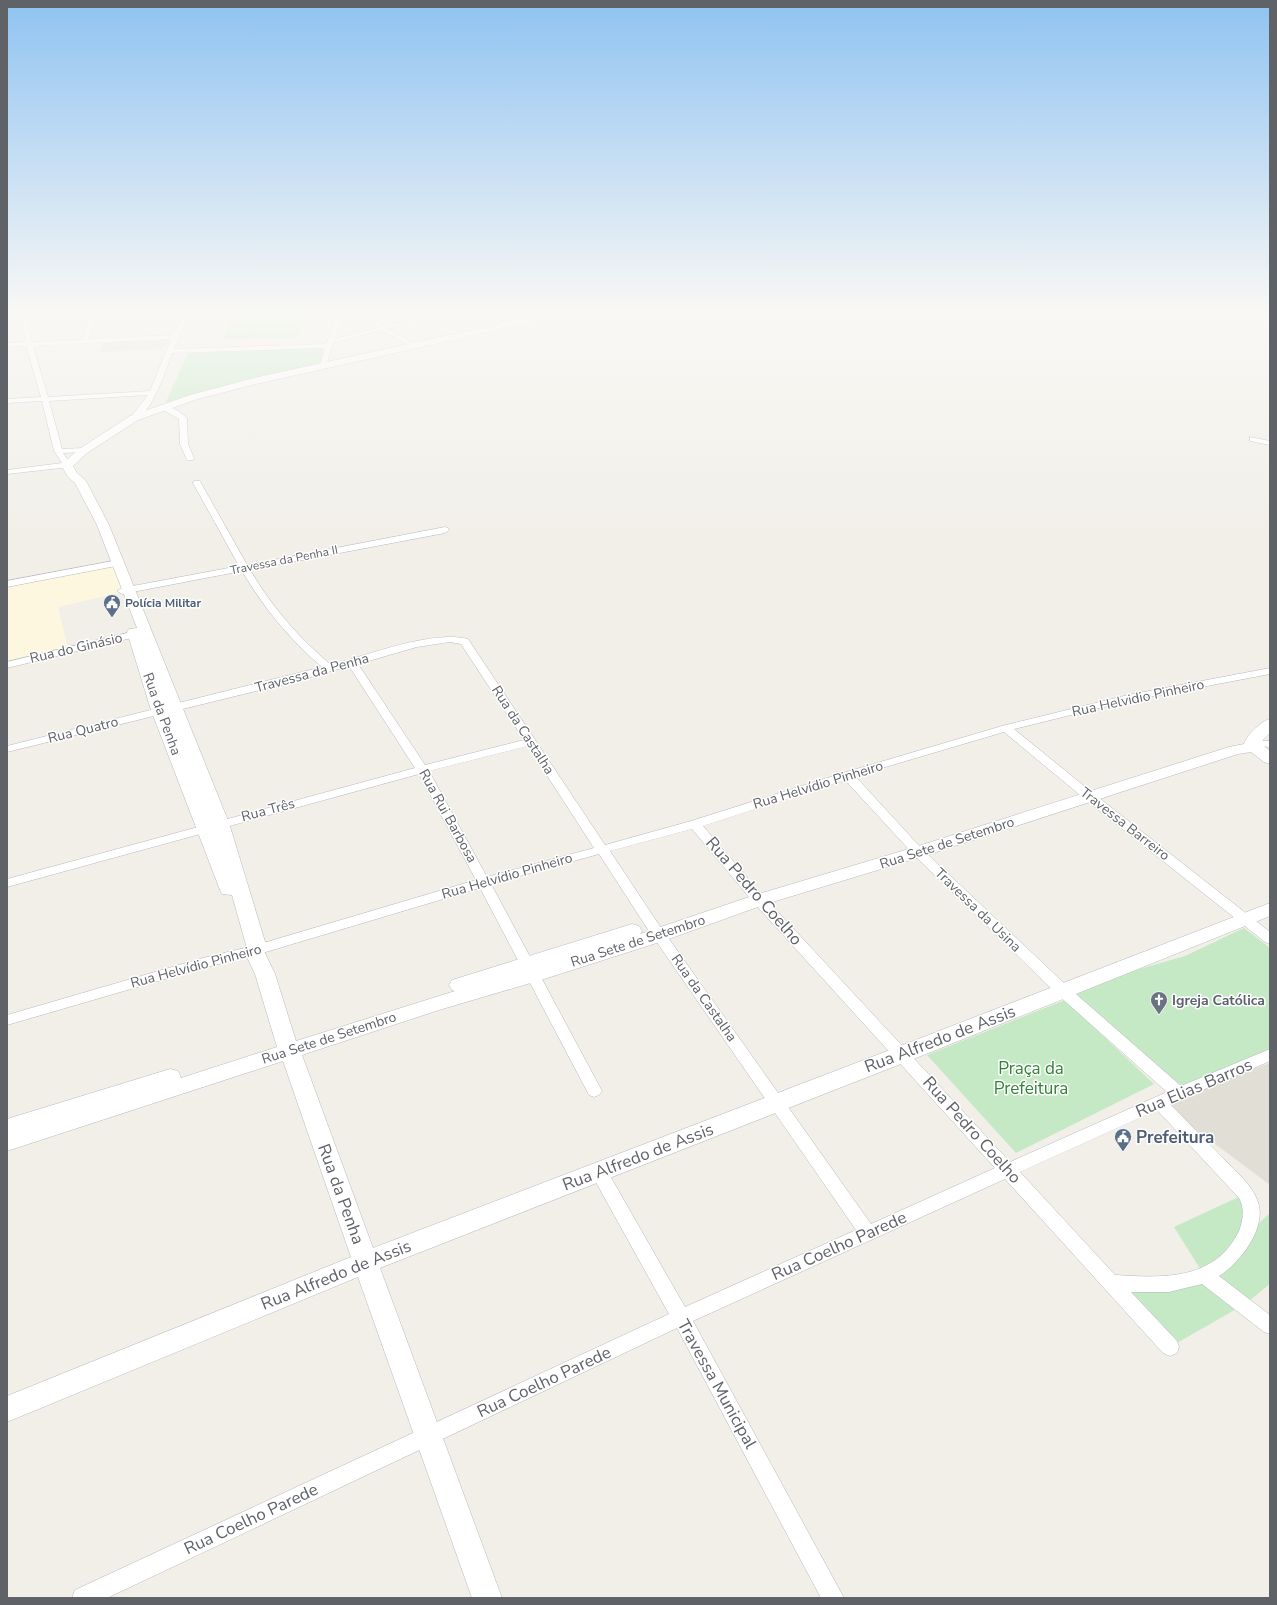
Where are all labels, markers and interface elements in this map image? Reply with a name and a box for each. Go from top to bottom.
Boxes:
street label: Travessa da Penha II [229,542,339,578]
public building icon: Polícia Militar [102,593,122,618]
place label: Polícia Militar [125,595,201,611]
street label: Rua do Ginásio [28,628,124,668]
street label: Travessa da Penha [253,649,371,697]
street label: Rua da Penha [138,670,186,758]
street label: Rua Helvidio Pinheiro [1070,675,1206,721]
street label: Rua da Castalha [487,682,559,778]
street label: Rua Quatro [46,712,120,748]
street label: Rua Helvídio Pinheiro [751,756,886,814]
street label: Rua Rui Barbosa [414,766,482,866]
street label: Travessa Barreiro [1076,783,1174,865]
street label: Rua Três [239,794,297,826]
street label: Rua Sete de Setembro [877,812,1017,874]
street label: Rua Pedro Coelho [700,832,808,950]
street label: Rua Helvídio Pinheiro [439,848,575,904]
street label: Travessa da Usina [931,864,1025,956]
street label: Rua Sete de Setembro [568,910,708,972]
street label: Rua Helvídio Pinheiro [128,939,264,993]
street label: Rua da Castalha [667,951,741,1045]
church icon: Igreja Católica [1149,990,1169,1015]
place label: Igreja Católica [1172,991,1265,1010]
street label: Rua Alfredo de Assis [861,1000,1019,1078]
street label: Rua Sete de Setembro [259,1007,399,1069]
street label: Rua Elias Barros [1132,1053,1256,1123]
park label: Praça da Prefeitura [994,1057,1068,1100]
street label: Rua Pedro Coelho [918,1071,1026,1189]
street label: Rua Alfredo de Assis [559,1118,717,1196]
place label: Prefeitura [1136,1126,1214,1149]
public building icon: Prefeitura [1113,1127,1133,1152]
street label: Rua da Penha [312,1141,370,1247]
street label: Rua Coelho Parede [768,1206,910,1286]
street label: Rua Alfredo de Assis [257,1234,415,1316]
street label: Travessa Municipal [672,1315,762,1453]
street label: Rua Coelho Parede [473,1341,615,1423]
street label: Rua Coelho Parede [180,1478,322,1560]

